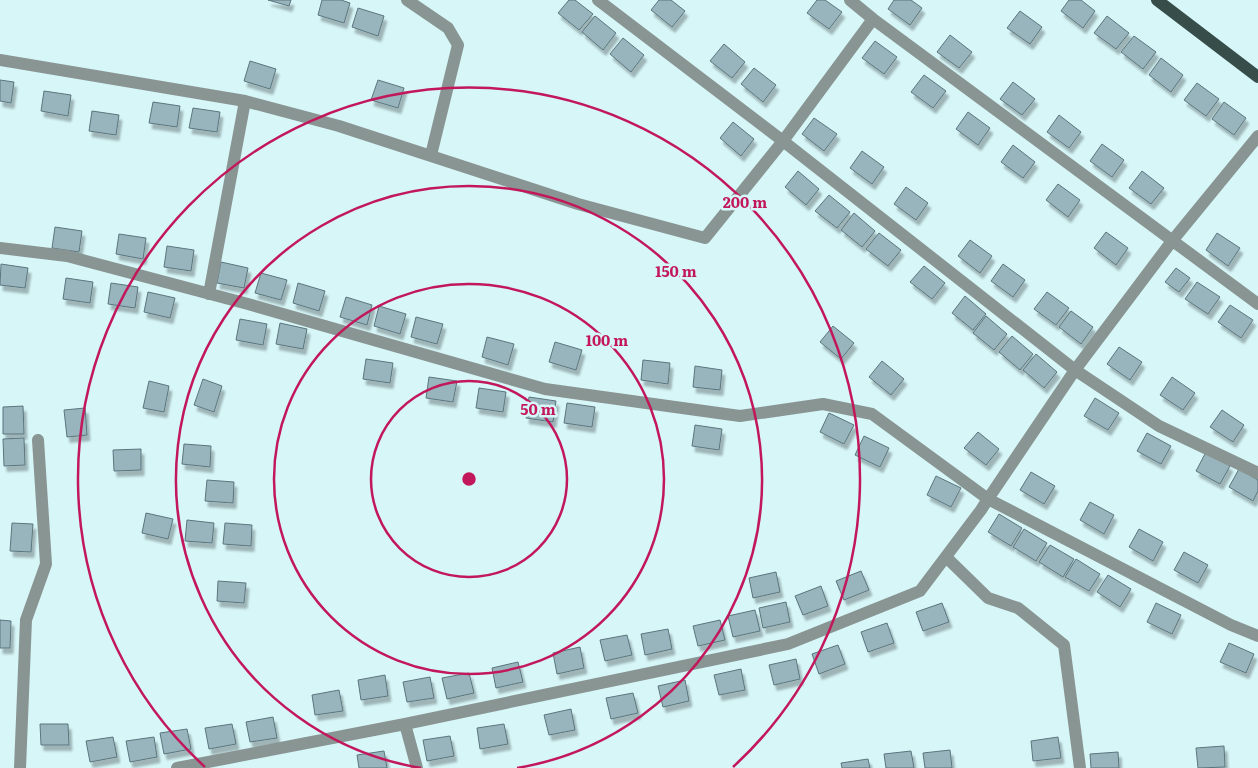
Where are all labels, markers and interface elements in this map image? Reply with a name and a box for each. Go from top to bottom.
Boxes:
text: 200 m [723,190,767,213]
text: 150 m [655,259,697,282]
text: 100 m [586,328,628,351]
text: 50 m [520,397,556,420]
centre of rings [460,470,478,488]

